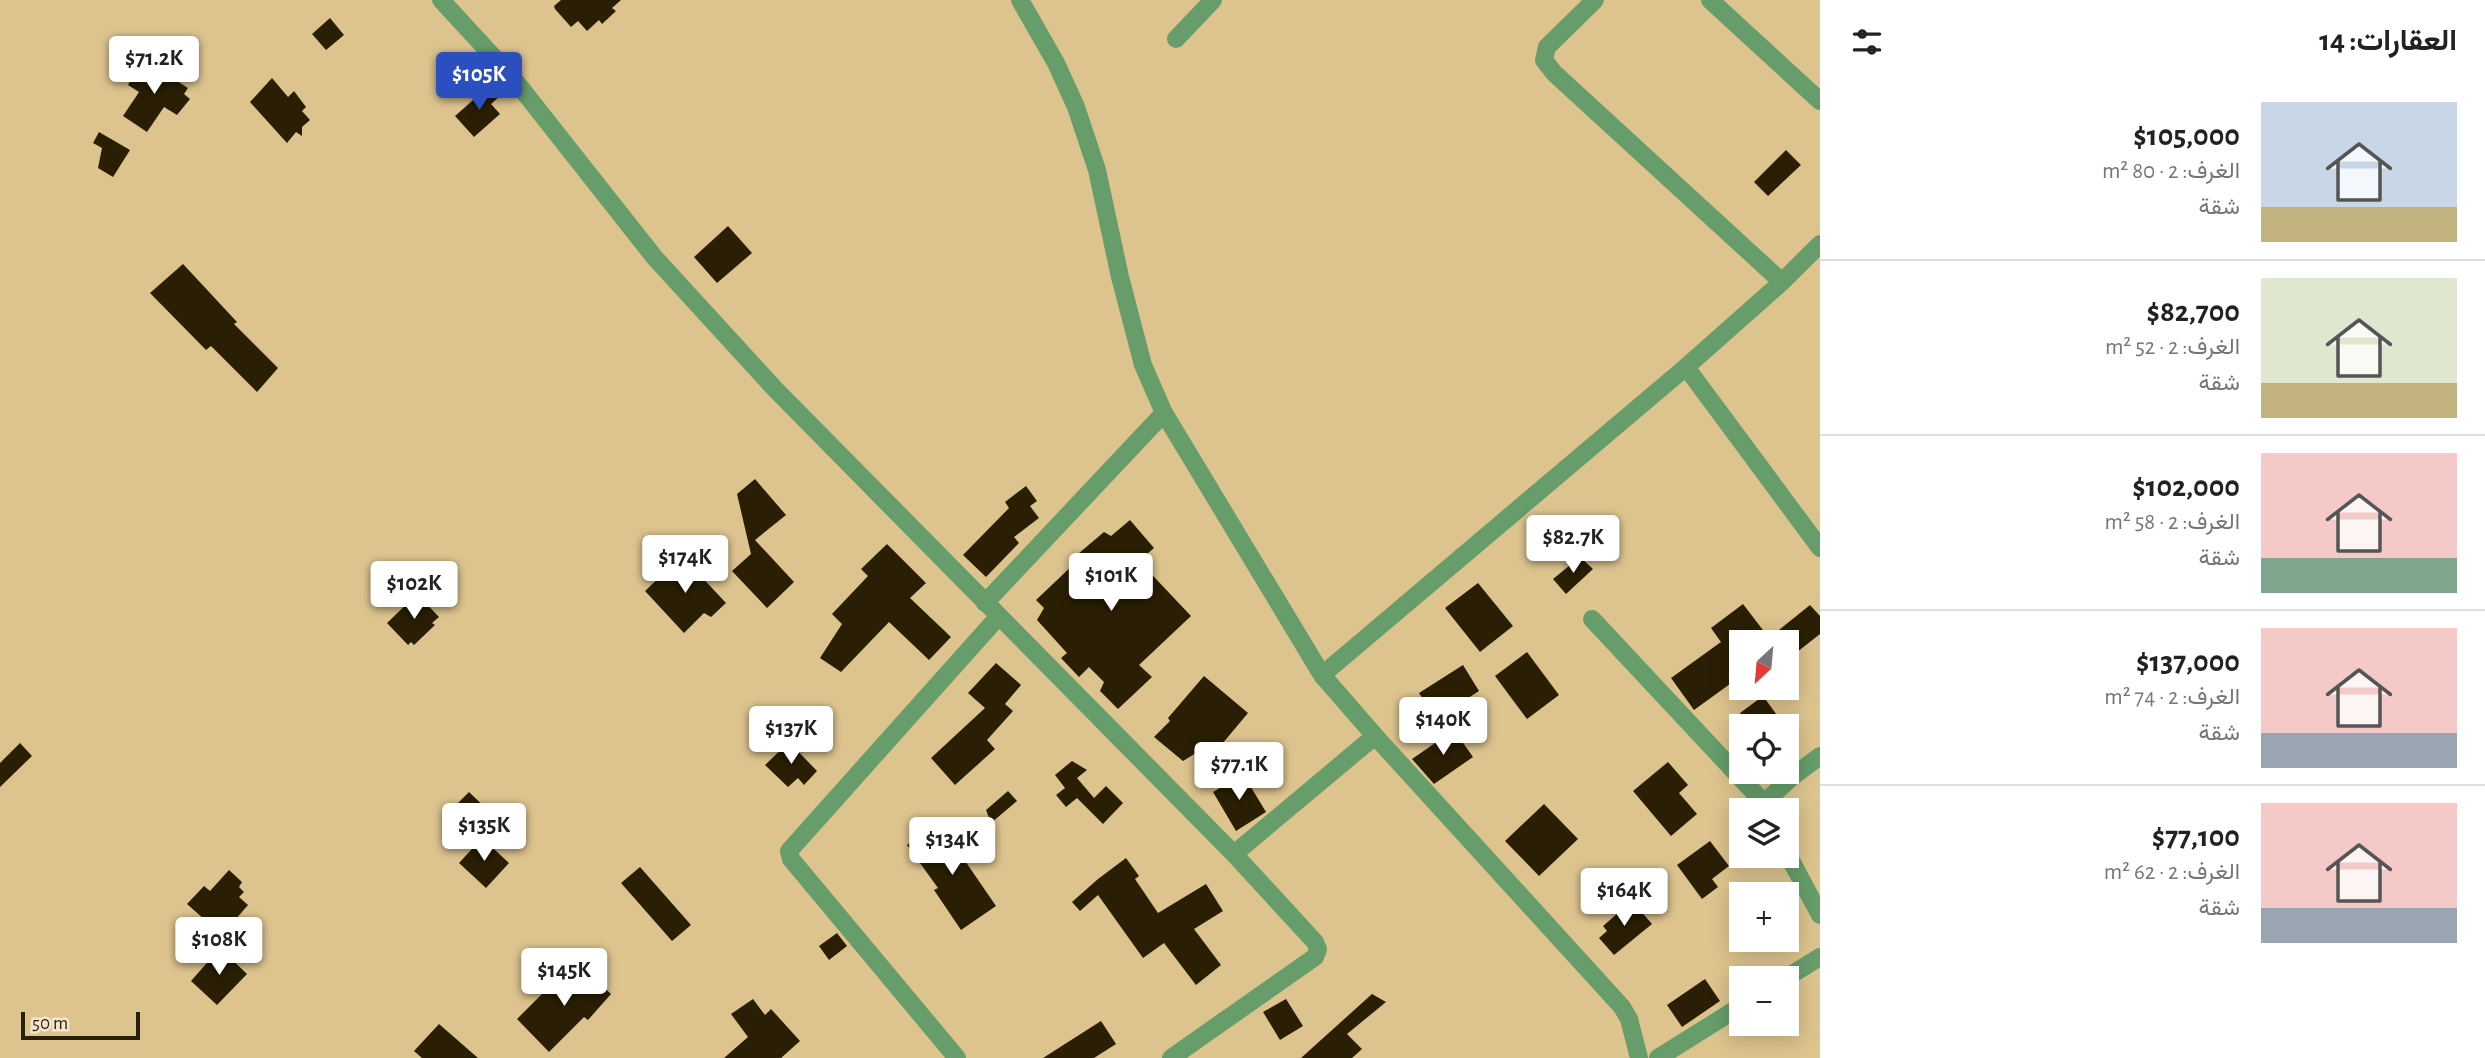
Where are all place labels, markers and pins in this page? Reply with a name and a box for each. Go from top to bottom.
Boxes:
pin: $71.2K [97,36,211,96]
pin: $105K [430,52,528,112]
pin: $82.7K [1516,516,1630,575]
pin: $174K [636,536,734,595]
pin: $101K [1062,554,1160,613]
pin: $102K [365,562,463,621]
pin: $140K [1394,698,1492,757]
pin: $137K [742,706,840,766]
pin: $77.1K [1182,742,1296,802]
pin: $135K [435,804,533,863]
pin: $134K [903,818,1001,877]
pin: $164K [1575,869,1673,928]
pin: $108K [170,918,268,977]
pin: $145K [515,948,613,1008]

